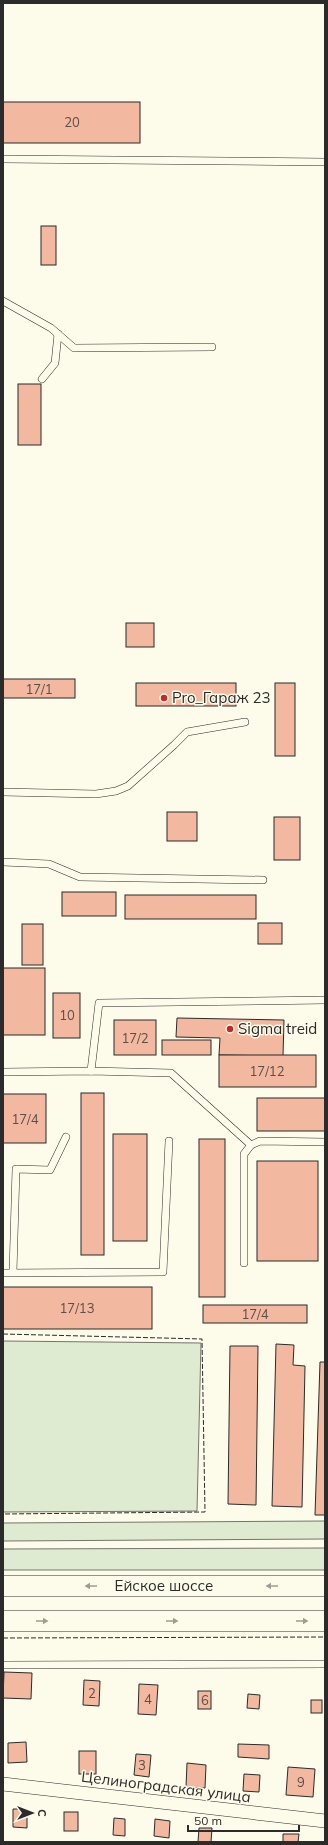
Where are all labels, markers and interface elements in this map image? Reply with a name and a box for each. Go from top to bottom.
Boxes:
house number: 20 [64,114,80,130]
house number: 17/1 [25,681,53,697]
place label: Pro_Гараж 23 [172,688,271,707]
marker: Pro_Гараж 23 [159,693,169,703]
house number: 10 [59,1007,75,1023]
place label: Sigma treid [238,1019,317,1038]
marker: Sigma treid [225,1024,235,1034]
house number: 17/2 [121,1030,149,1046]
house number: 17/12 [250,1063,285,1079]
house number: 17/4 [11,1111,39,1127]
house number: 17/13 [60,1300,94,1316]
house number: 17/4 [241,1306,269,1322]
street label: Ейское шоссе [115,1576,213,1595]
one-way arrow [84,1583,97,1589]
one-way arrow [265,1583,278,1589]
one-way arrow [36,1618,49,1624]
one-way arrow [166,1618,179,1624]
one-way arrow [296,1618,309,1624]
house number: 2 [88,1685,96,1701]
house number: 4 [144,1691,152,1707]
house number: 6 [201,1692,209,1708]
house number: 3 [138,1757,146,1773]
street label: Целиноградская улица [80,1767,252,1806]
house number: 9 [297,1774,305,1790]
north arrow [12,1793,52,1833]
scale bar [188,1807,299,1833]
text: С [35,1809,49,1817]
text: 50 m [194,1813,222,1828]

